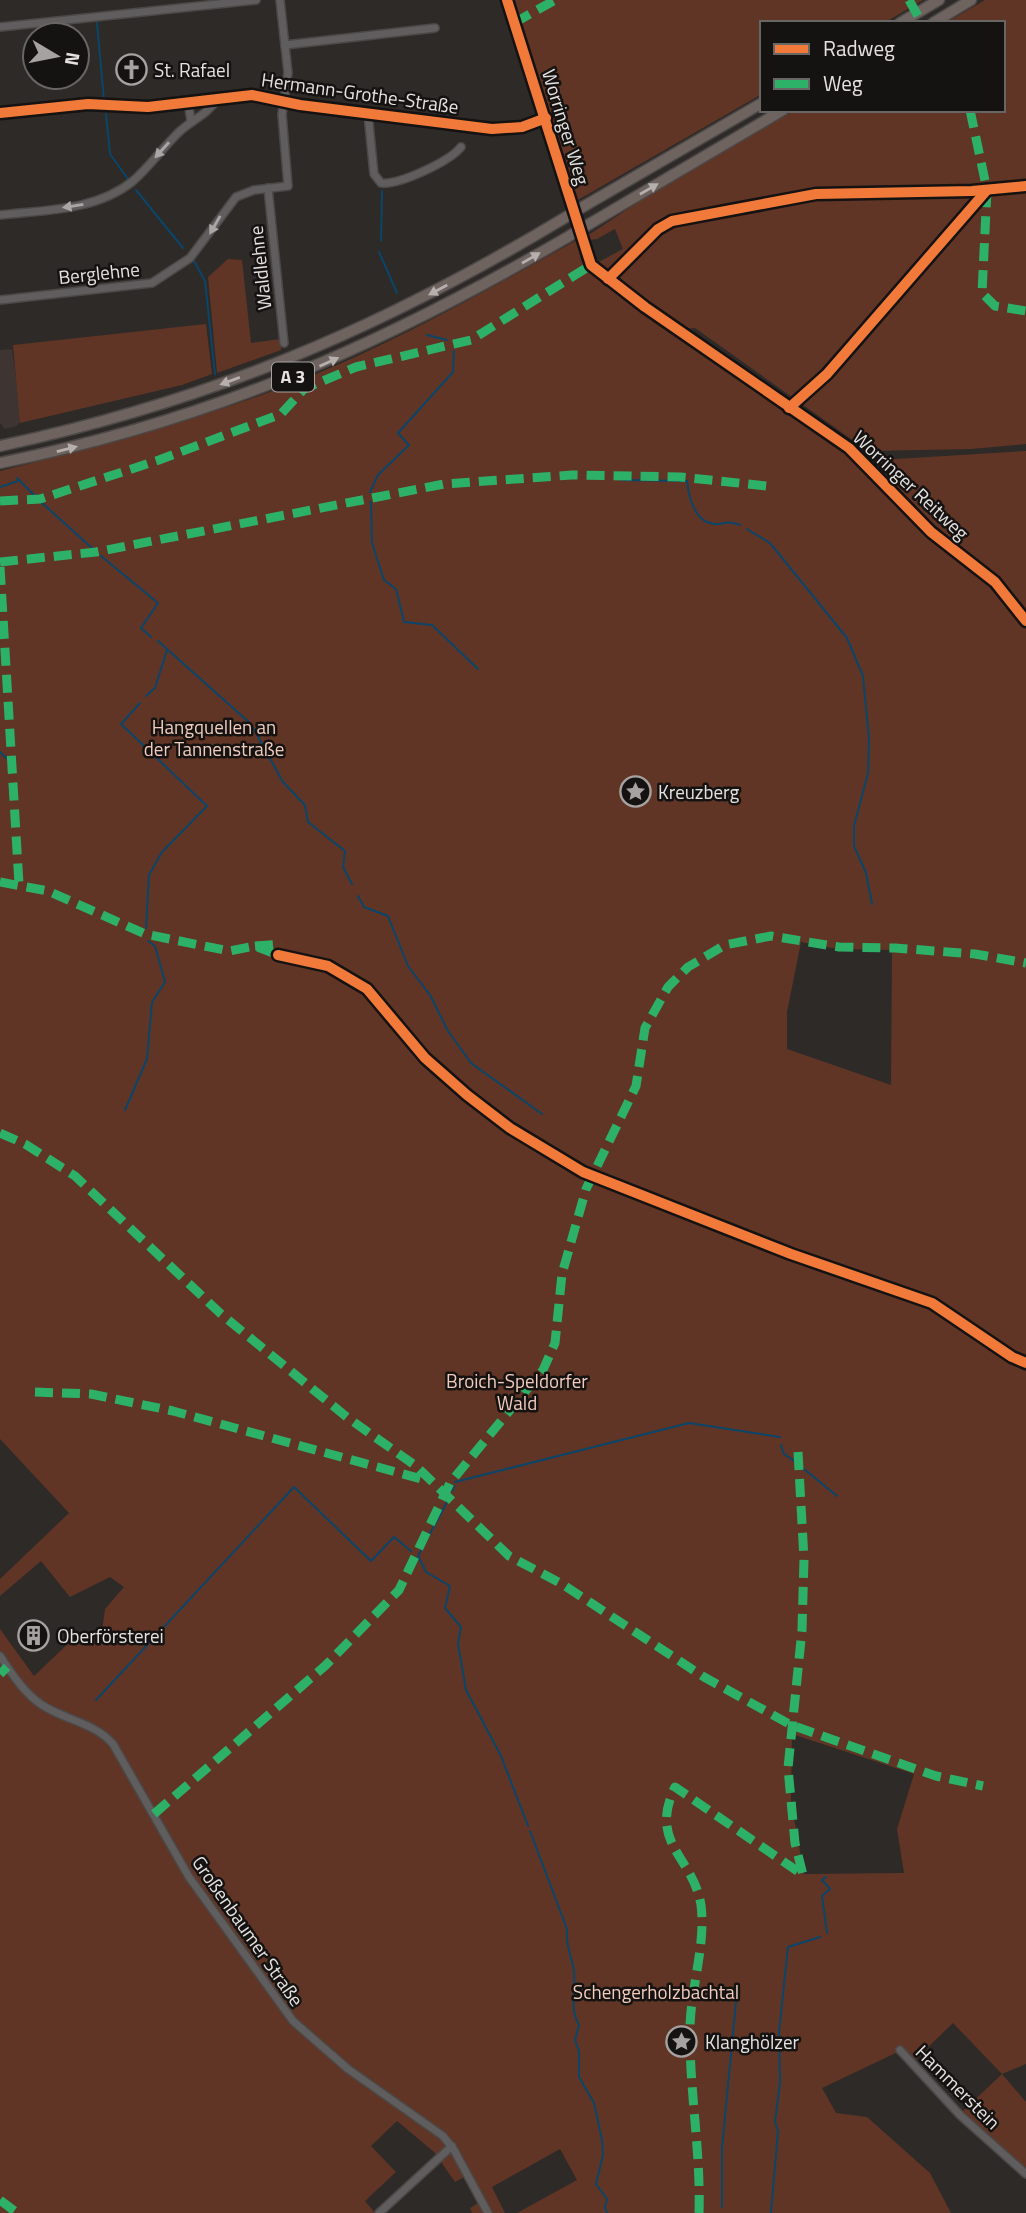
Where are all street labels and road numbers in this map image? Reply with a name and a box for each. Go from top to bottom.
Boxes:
street label: Hermann-Grothe-Straße [260,64,460,121]
street label: Worringer Weg [535,65,598,189]
street label: Waldlehne [241,225,278,312]
street label: Berglehne [57,254,141,291]
road number: A 3 [272,362,314,391]
street label: Worringer Reitweg [847,423,976,546]
street label: Großenbaumer Straße [185,1849,311,2012]
street label: Hammerstein [909,2038,1007,2136]

